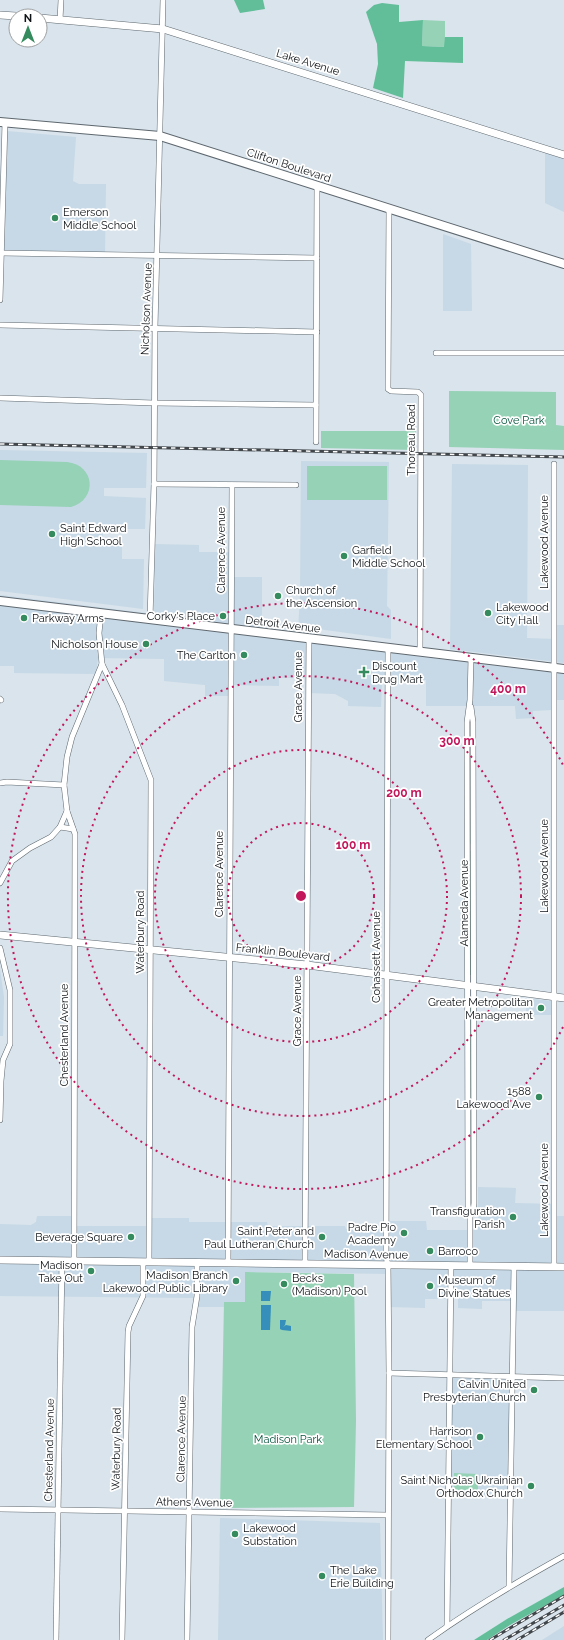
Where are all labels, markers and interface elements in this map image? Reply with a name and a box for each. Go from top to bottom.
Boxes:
north arrow [8,8,48,48]
text: N [24,12,32,25]
street label: Lake Avenue [275,47,342,78]
street label: Clifton Boulevard [245,146,333,185]
place label: Emerson Middle School [63,206,136,232]
marker: Emerson Middle School [50,213,60,223]
street label: Nicholson Avenue [138,262,155,355]
street label: Thoreau Road [405,404,418,476]
park label: Cove Park [493,414,545,427]
street label: Lakewood Avenue [538,494,551,589]
street label: Clarence Avenue [215,506,228,593]
place label: Saint Edward High School [60,522,127,548]
marker: Saint Edward High School [47,529,57,539]
place label: Garfield Middle School [352,544,425,570]
marker: Garfield Middle School [339,551,349,561]
place label: Church of the Ascension [286,584,357,610]
marker: Church of the Ascension [273,591,283,601]
place label: Lakewood City Hall [496,601,549,627]
marker: Lakewood City Hall [483,608,493,618]
place label: Corky's Place [147,610,216,623]
marker: Corky's Place [218,611,228,621]
place label: Parkway Arms [32,612,104,625]
marker: Parkway Arms [19,613,29,623]
street label: Detroit Avenue [245,613,322,636]
place label: Nicholson House [51,638,139,651]
marker: Nicholson House [141,639,151,649]
place label: The Carlton [177,649,236,662]
marker: The Carlton [239,650,249,660]
street label: Grace Avenue [292,651,305,723]
place label: Discount Drug Mart [372,660,423,686]
marker: Discount Drug Mart [359,667,369,677]
text: 400 m [490,682,526,696]
text: 300 m [439,734,475,748]
text: 200 m [386,786,422,800]
street label: Lakewood Avenue [538,818,551,913]
street label: Clarence Avenue [213,830,226,917]
text: 100 m [336,838,370,852]
street label: Alameda Avenue [458,859,471,946]
centre of rings [294,889,308,903]
street label: Waterbury Road [134,890,147,973]
street label: Cohassett Avenue [370,910,383,1003]
street label: Franklin Boulevard [235,941,331,964]
street label: Grace Avenue [291,975,304,1047]
street label: Chesterland Avenue [58,983,71,1086]
place label: Greater Metropolitan Management [428,996,533,1022]
marker: Greater Metropolitan Management [536,1003,546,1013]
place label: 1588 Lakewood Ave [456,1085,532,1111]
marker: 1588 Lakewood Ave [534,1092,544,1102]
street label: Lakewood Avenue [538,1142,551,1237]
place label: Transfiguration Parish [430,1205,505,1231]
marker: Transfiguration Parish [508,1212,518,1222]
place label: Padre Pio Academy [347,1221,396,1247]
place label: Saint Peter and Paul Lutheran Church [204,1225,314,1251]
marker: Padre Pio Academy [399,1228,409,1238]
place label: Beverage Square [35,1231,124,1244]
marker: Beverage Square [126,1232,136,1242]
marker: Saint Peter and Paul Lutheran Church [317,1232,327,1242]
place label: Barroco [438,1245,478,1258]
marker: Barroco [425,1246,435,1256]
street label: Madison Avenue [324,1247,409,1262]
place label: Madison Take Out [38,1259,83,1285]
marker: Madison Take Out [86,1266,96,1276]
place label: Madison Branch Lakewood Public Library [103,1269,228,1295]
place label: Becks (Madison) Pool [292,1272,367,1298]
place label: Museum of Divine Statues [438,1274,510,1300]
marker: Madison Branch Lakewood Public Library [231,1276,241,1286]
marker: Becks (Madison) Pool [279,1279,289,1289]
marker: Museum of Divine Statues [425,1281,435,1291]
place label: Calvin United Presbyterian Church [423,1378,526,1404]
marker: Calvin United Presbyterian Church [529,1385,539,1395]
street label: Clarence Avenue [174,1395,189,1482]
street label: Chesterland Avenue [42,1398,57,1502]
street label: Waterbury Road [109,1407,124,1491]
place label: Harrison Elementary School [376,1425,472,1451]
marker: Harrison Elementary School [475,1432,485,1442]
park label: Madison Park [254,1433,322,1446]
place label: Saint Nicholas Ukrainian Orthodox Church [401,1474,523,1500]
marker: Saint Nicholas Ukrainian Orthodox Church [526,1481,536,1491]
street label: Athens Avenue [156,1495,233,1510]
place label: Lakewood Substation [243,1522,297,1548]
marker: Lakewood Substation [230,1529,240,1539]
place label: The Lake Erie Building [330,1564,394,1590]
marker: The Lake Erie Building [317,1571,327,1581]

